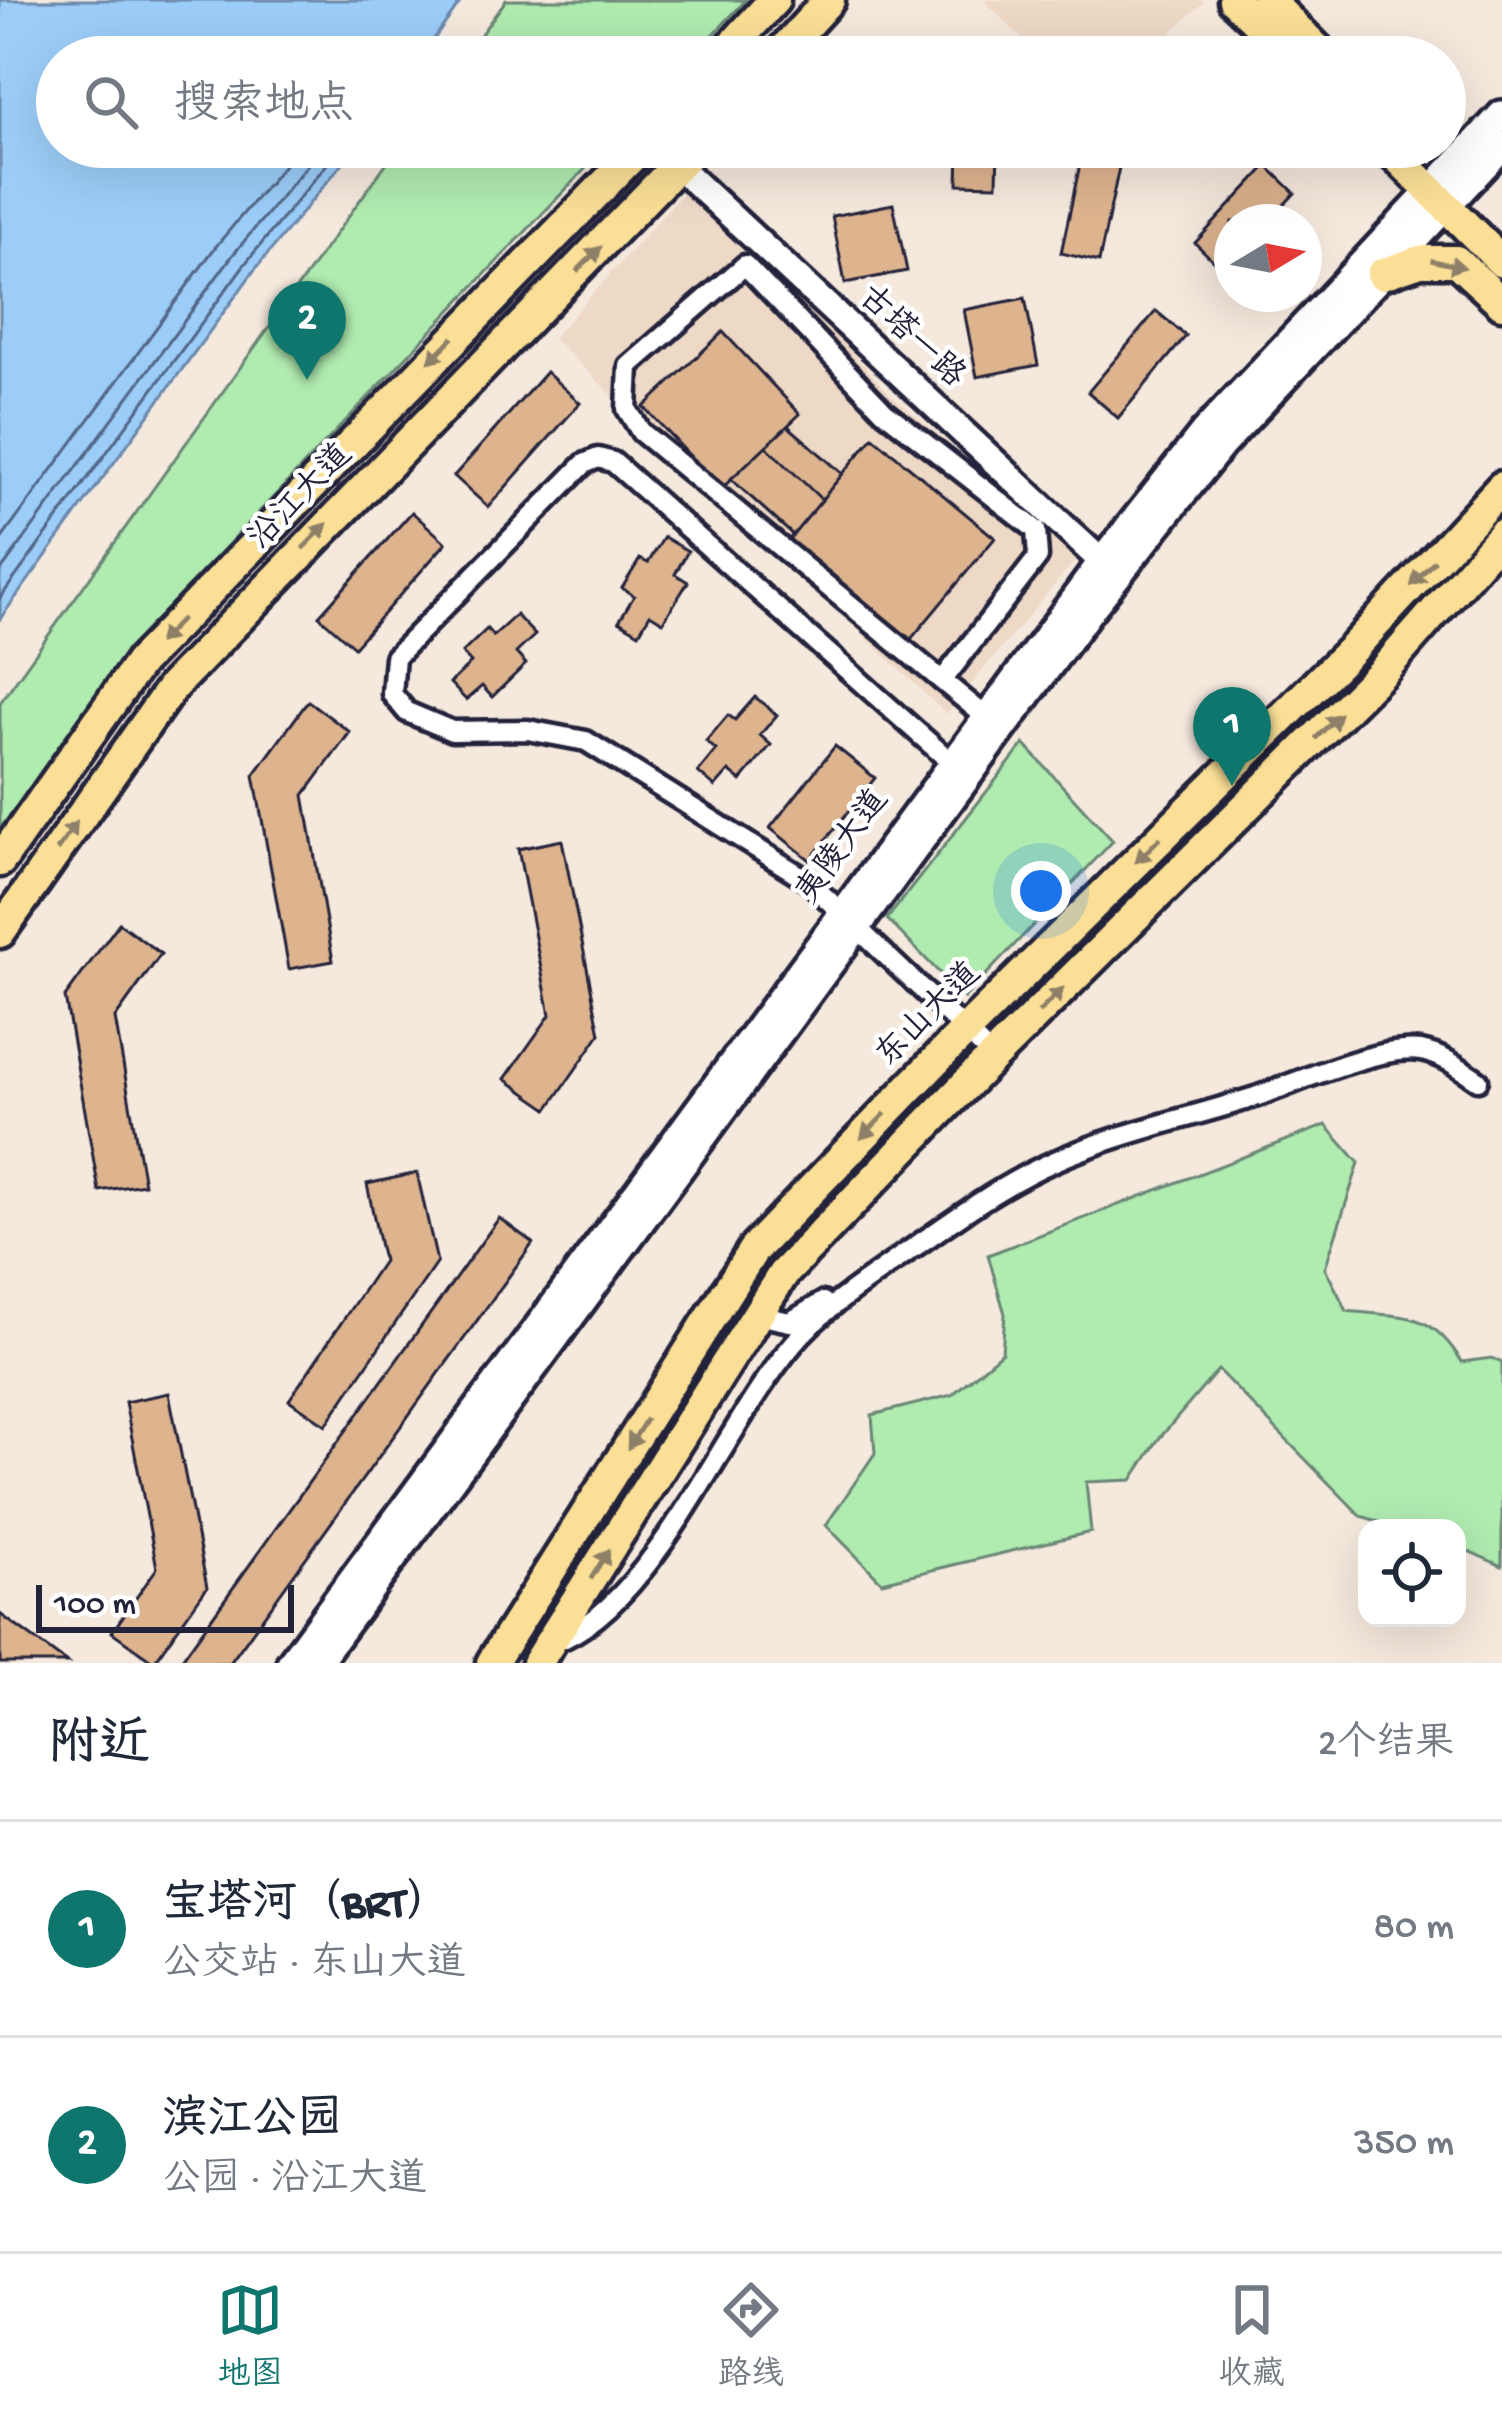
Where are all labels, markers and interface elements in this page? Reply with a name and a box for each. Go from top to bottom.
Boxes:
search box [36,36,1466,168]
icon: search [78,69,144,135]
text: 搜索地点 [174,81,354,134]
north arrow [1214,204,1322,312]
one-way arrow [575,245,603,274]
one-way arrow [1430,255,1467,274]
street label: 古塔一路 [849,277,973,397]
pin: 2 [268,281,346,380]
one-way arrow [427,336,456,364]
street label: 沿江大道 [241,436,362,559]
one-way arrow [301,522,329,551]
one-way arrow [1409,558,1437,587]
one-way arrow [156,616,184,645]
pin: 1 [1193,687,1271,786]
one-way arrow [1314,712,1342,740]
street label: 夷陵大道 [787,782,898,913]
one-way arrow [55,820,78,852]
one-way arrow [1135,835,1163,864]
your location [1011,861,1071,921]
street label: 东山大道 [868,954,990,1076]
one-way arrow [1037,986,1065,1014]
one-way arrow [859,1111,887,1140]
one-way arrow [627,1417,648,1451]
map controls [1358,1519,1466,1627]
button: locate [1358,1519,1466,1627]
one-way arrow [589,1547,610,1581]
scale bar [36,1579,294,1632]
text: 100 m [54,1587,136,1625]
text: 附近 [48,1718,150,1778]
text: 2个结果 [1318,1723,1454,1769]
text: 宝塔河（BRT） [162,1880,451,1933]
text: 1 [79,1906,95,1952]
text: 80 m [1374,1906,1454,1952]
text: 公交站 · 东山大道 [162,1943,466,1989]
text: 滨江公园 [162,2096,342,2149]
text: 2 [77,2122,97,2168]
text: 350 m [1354,2122,1454,2168]
text: 公园 · 沿江大道 [162,2159,427,2205]
tab: 地图 [217,2277,283,2396]
tab: 路线 [718,2277,784,2396]
tab: 收藏 [1219,2277,1285,2396]

